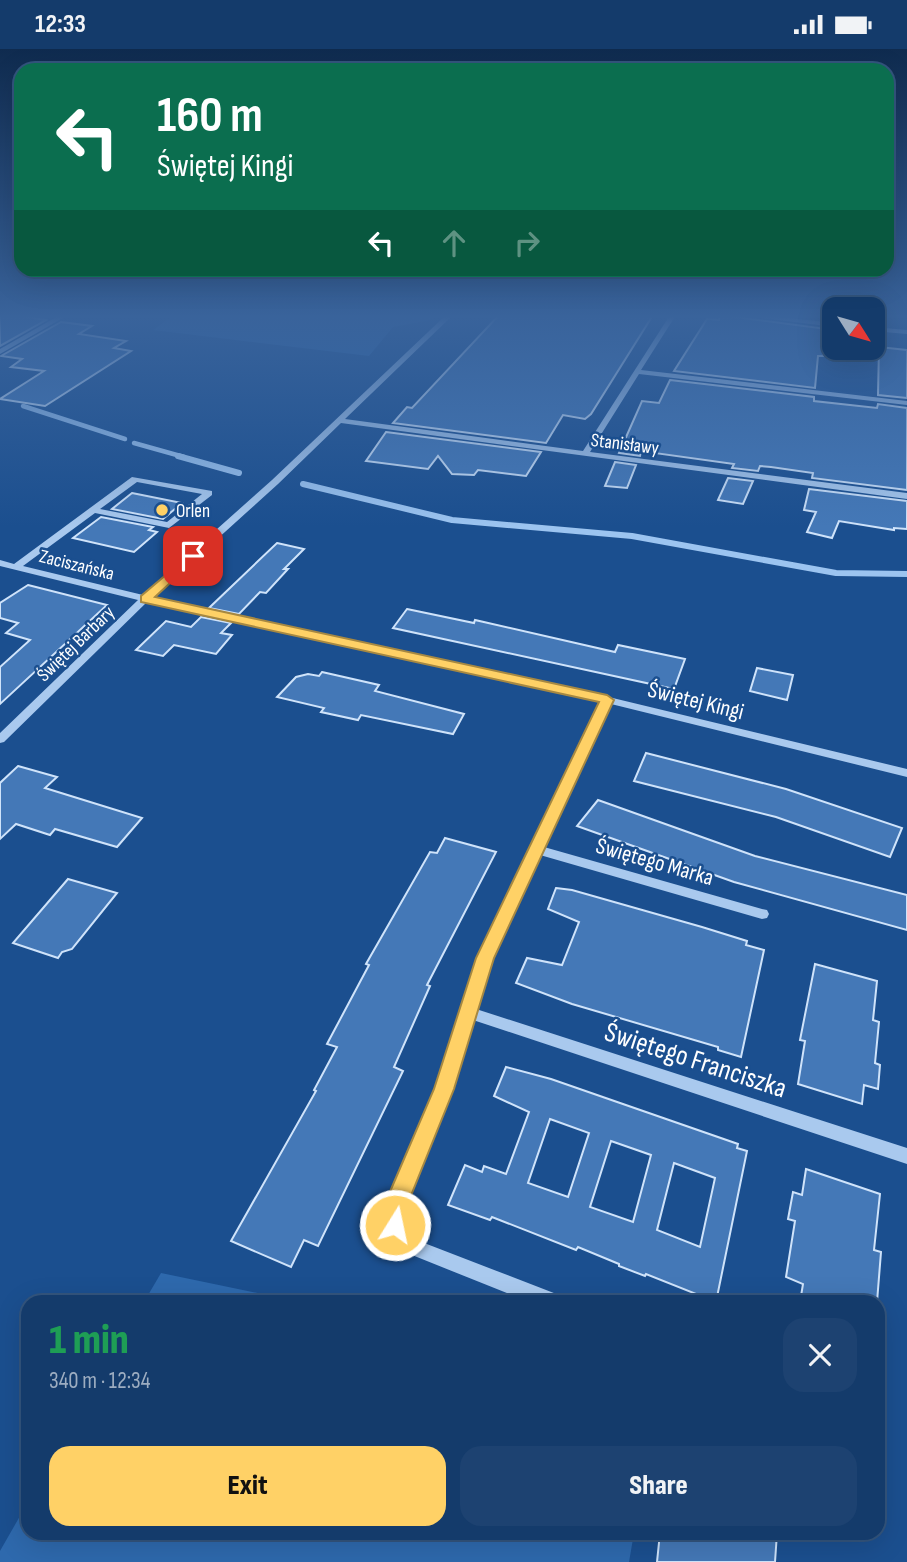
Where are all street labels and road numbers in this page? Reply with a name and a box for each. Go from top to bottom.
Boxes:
street label: Stanisławy [589,429,661,460]
street label: Zaciszańska [37,545,116,586]
street label: Świętej Barbary [32,601,120,687]
street label: Świętej Kingi [645,676,747,726]
street label: Świętego Marka [593,832,717,892]
street label: Świętego Franciszka [600,1015,791,1105]

